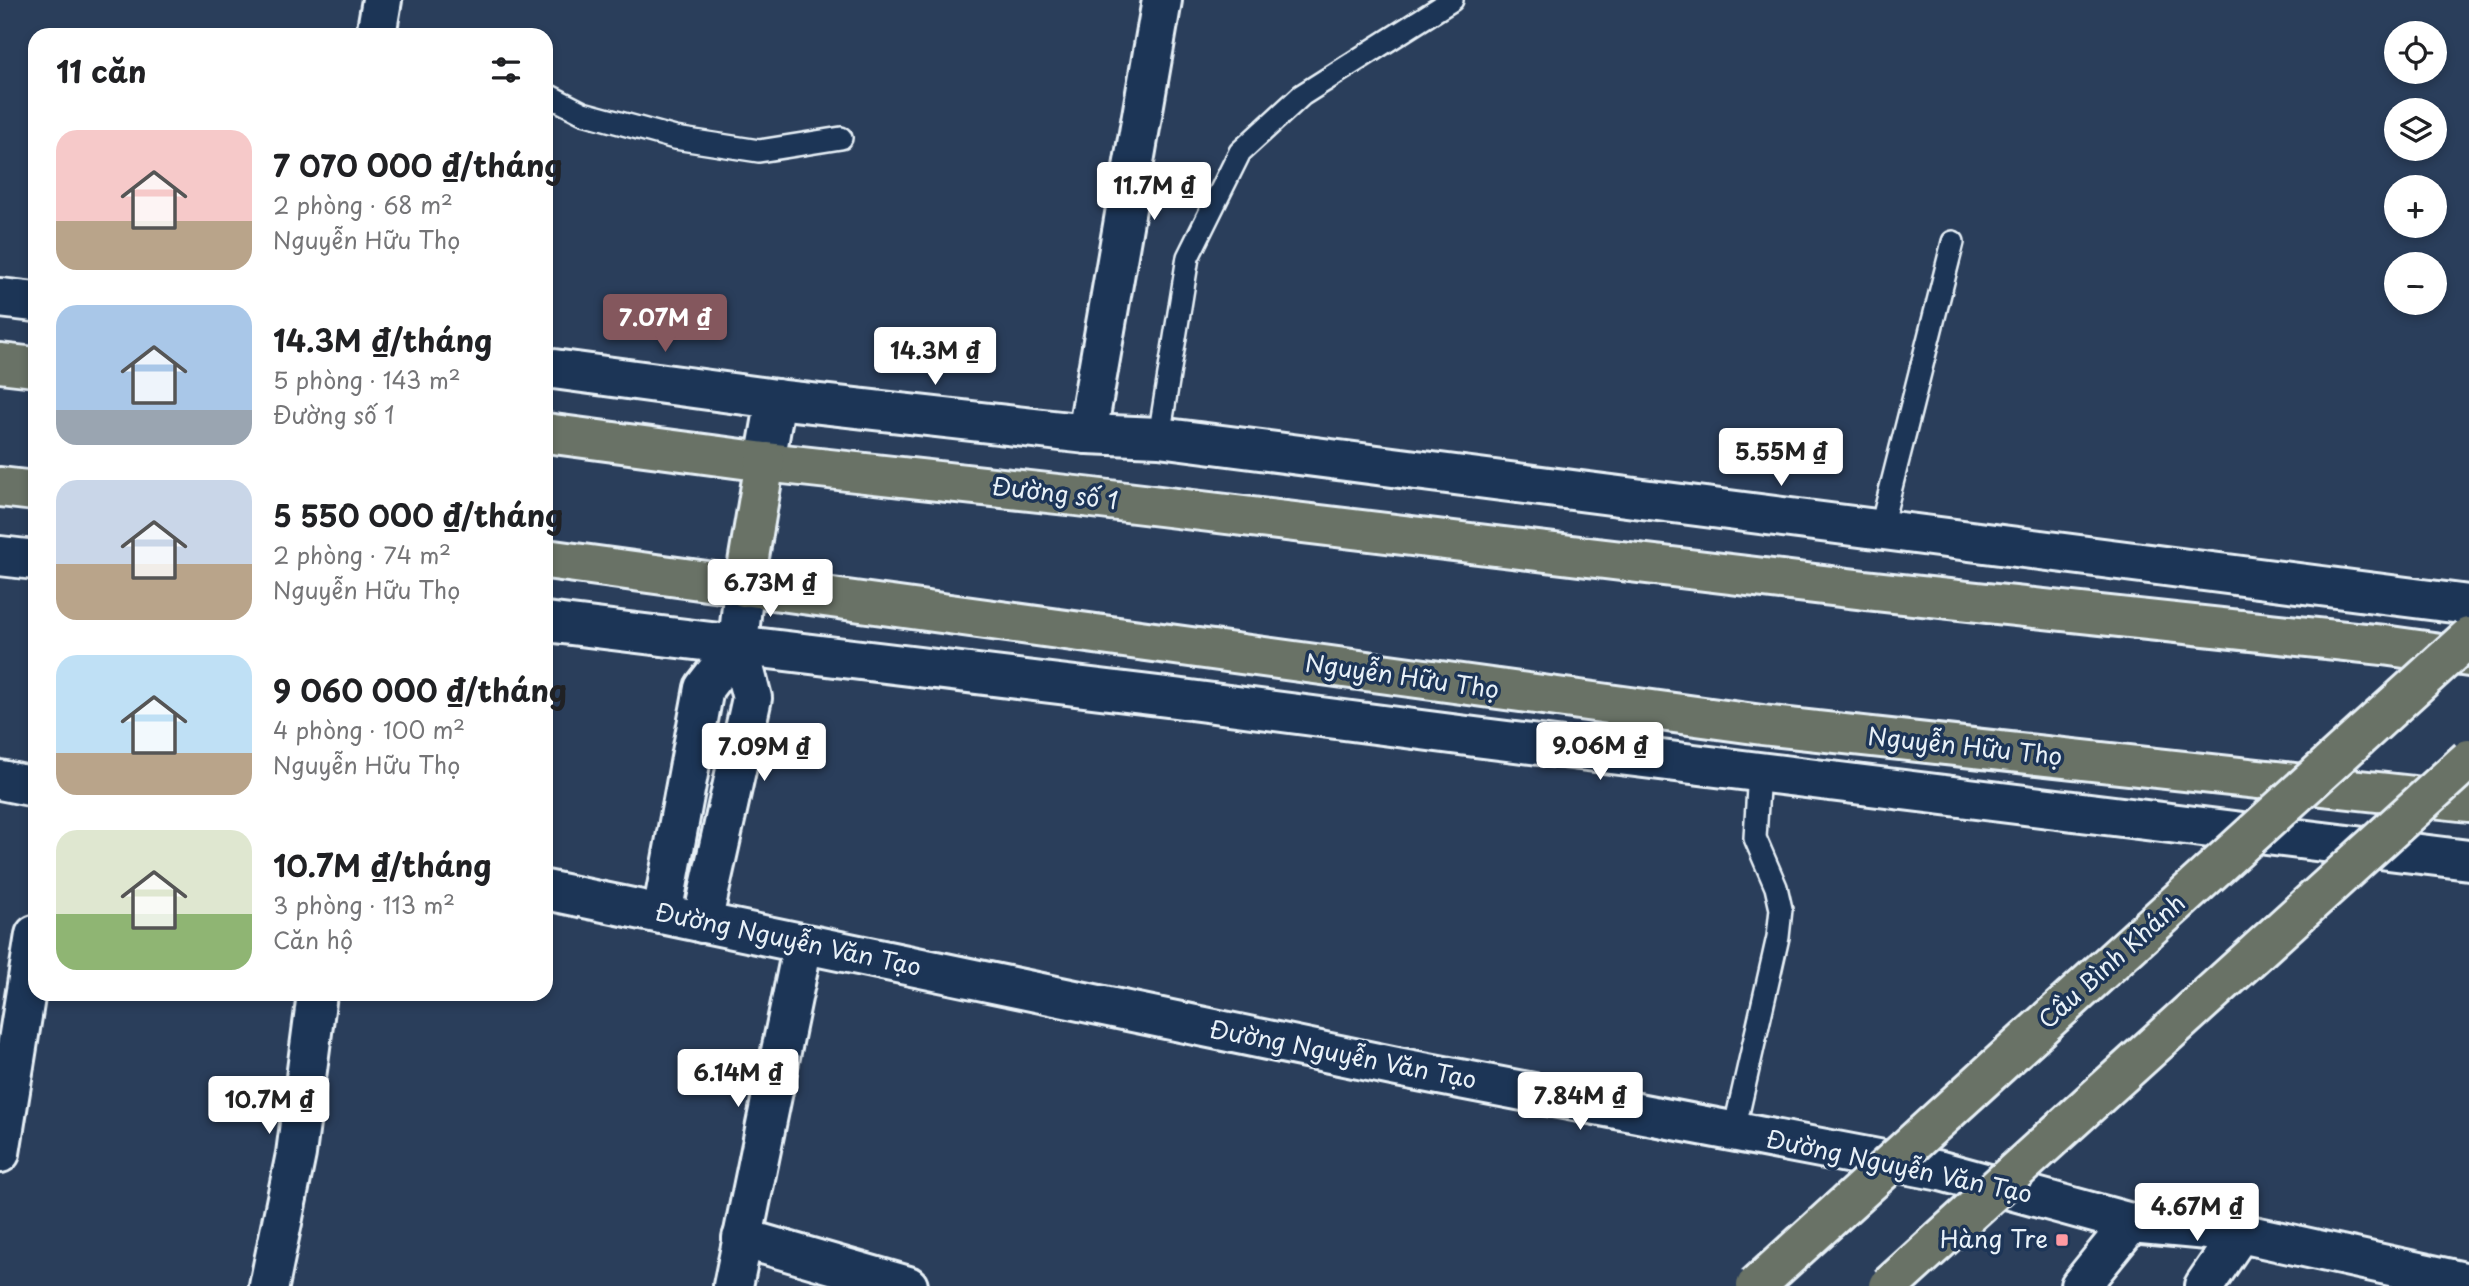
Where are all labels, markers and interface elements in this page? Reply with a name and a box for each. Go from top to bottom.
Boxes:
map controls [2384,21,2447,315]
button: locate [2384,21,2447,84]
text: 11 căn [56,48,146,93]
icon: filters [487,51,525,89]
button: layers [2384,98,2447,161]
text: 7 070 000 ₫/tháng [273,142,563,187]
icon: home [112,158,196,242]
pin: 11.7M ₫ [1089,162,1219,222]
text: 11.7M ₫ [1113,167,1195,202]
button: + [2384,175,2447,238]
text: 2 phòng · 68 m² [273,187,453,222]
text: Nguyễn Hữu Thọ [273,222,460,257]
button: − [2384,252,2447,315]
pin: 7.07M ₫ [600,294,730,354]
text: 7.07M ₫ [619,299,711,334]
text: 14.3M ₫/tháng [273,317,492,362]
pin: 14.3M ₫ [870,328,1000,387]
text: 14.3M ₫ [890,332,980,367]
icon: home [112,333,196,417]
text: 5 phòng · 143 m² [273,362,461,397]
text: Đường số 1 [273,397,395,432]
pin: 5.55M ₫ [1716,428,1846,488]
text: 5.55M ₫ [1735,433,1827,468]
street label: Đường số 1 [990,466,1120,518]
text: 5 550 000 ₫/tháng [273,492,563,537]
icon: home [112,508,196,592]
text: 2 phòng · 74 m² [273,537,451,572]
pin: 6.73M ₫ [705,560,835,619]
text: 6.73M ₫ [724,564,816,599]
text: Nguyễn Hữu Thọ [273,572,460,607]
street label: Nguyễn Hữu Thọ [1303,644,1501,706]
text: 9 060 000 ₫/tháng [273,667,567,712]
icon: home [112,683,196,767]
text: 4 phòng · 100 m² [273,712,465,747]
street label: Nguyễn Hữu Thọ [1866,717,2064,773]
pin: 9.06M ₫ [1535,722,1665,782]
pin: 7.09M ₫ [699,724,829,783]
text: 9.06M ₫ [1552,727,1648,762]
text: 7.09M ₫ [718,728,810,763]
text: Nguyễn Hữu Thọ [273,747,460,782]
text: 10.7M ₫/tháng [273,842,492,887]
icon: home [112,858,196,942]
street label: Cầu Bình Khánh [2029,885,2192,1036]
text: 3 phòng · 113 m² [273,887,455,922]
street label: Đường Nguyễn Văn Tạo [652,892,925,984]
text: Căn hộ [273,922,353,957]
street label: Đường Nguyễn Văn Tạo [1207,1009,1480,1097]
pin: 6.14M ₫ [673,1050,803,1109]
text: 6.14M ₫ [694,1054,782,1089]
pin: 7.84M ₫ [1515,1072,1645,1132]
pin: 10.7M ₫ [204,1076,334,1136]
text: 7.84M ₫ [1534,1077,1626,1112]
text: 10.7M ₫ [224,1081,314,1116]
street label: Đường Nguyễn Văn Tạo [1763,1119,2036,1211]
pin: 4.67M ₫ [2132,1184,2262,1243]
text: 4.67M ₫ [2151,1188,2243,1223]
place label: Hàng Tre [1940,1220,2048,1256]
marker: Hàng Tre [2054,1232,2070,1248]

